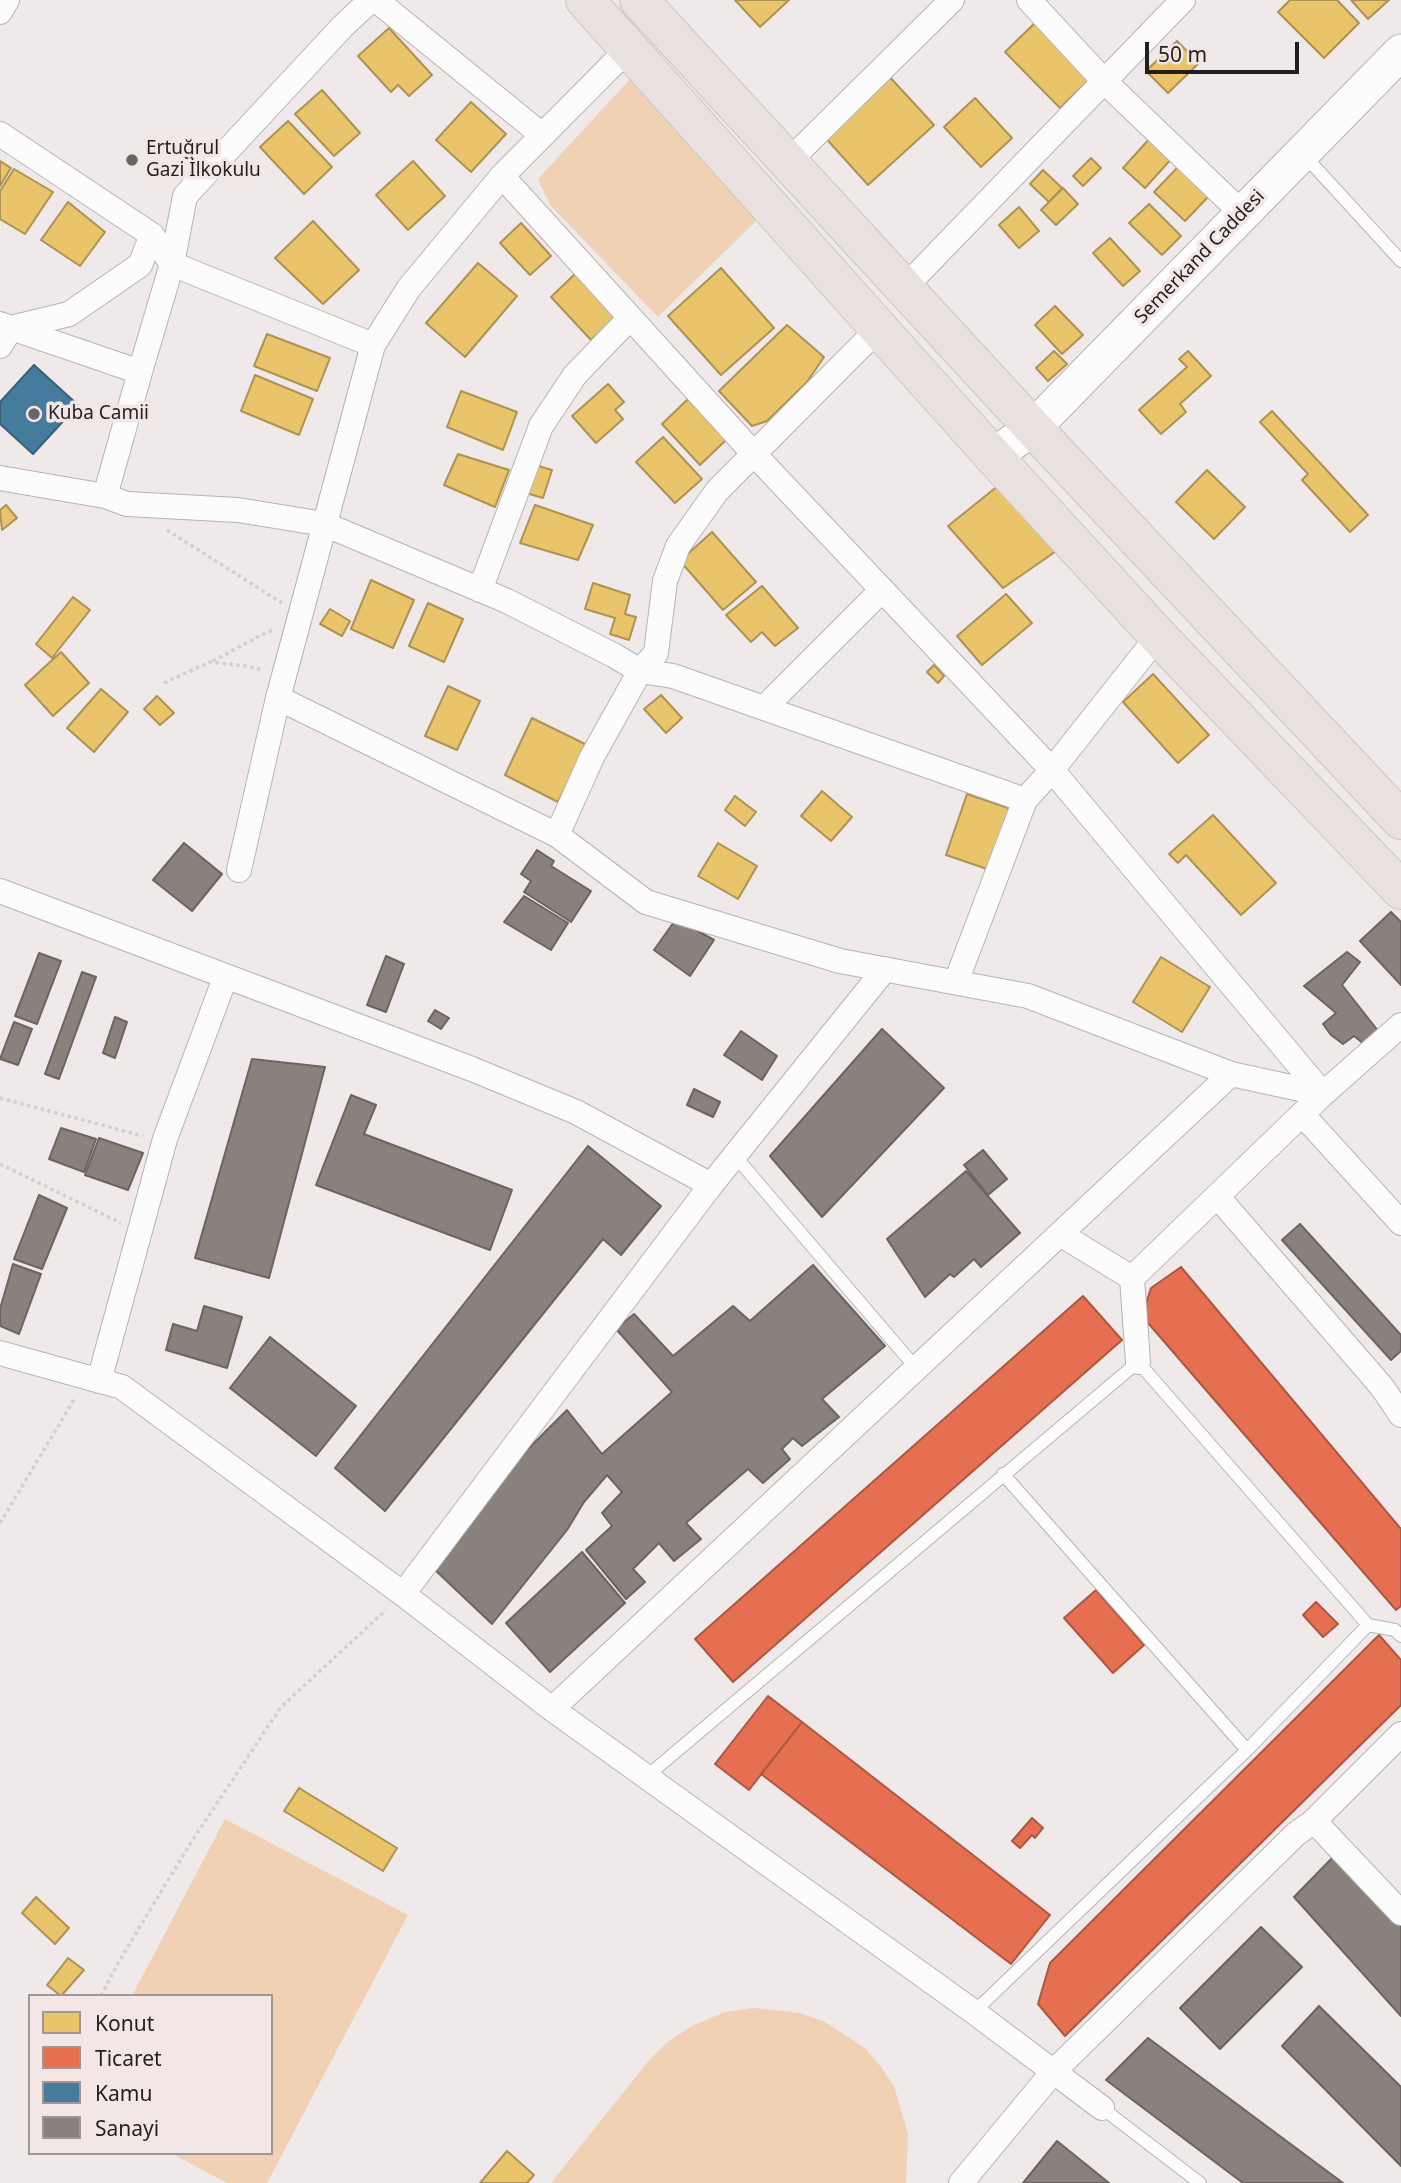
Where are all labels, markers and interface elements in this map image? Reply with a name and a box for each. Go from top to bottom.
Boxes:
scale bar [1149,28,1303,72]
text: 50 m [1158,40,1207,68]
place label: Ertuğrul Gazi İlkokulu [146,138,261,182]
marker: Ertuğrul Gazi İlkokulu [124,152,140,168]
street label: Semerkand Caddesi [1130,185,1270,329]
place label: Kuba Camii [48,403,149,425]
marker: Kuba Camii [26,406,42,422]
legend [28,1994,273,2155]
text: Konut [95,2009,154,2037]
text: Ticaret [95,2044,162,2072]
text: Kamu [95,2079,152,2107]
text: Sanayi [95,2114,159,2142]

